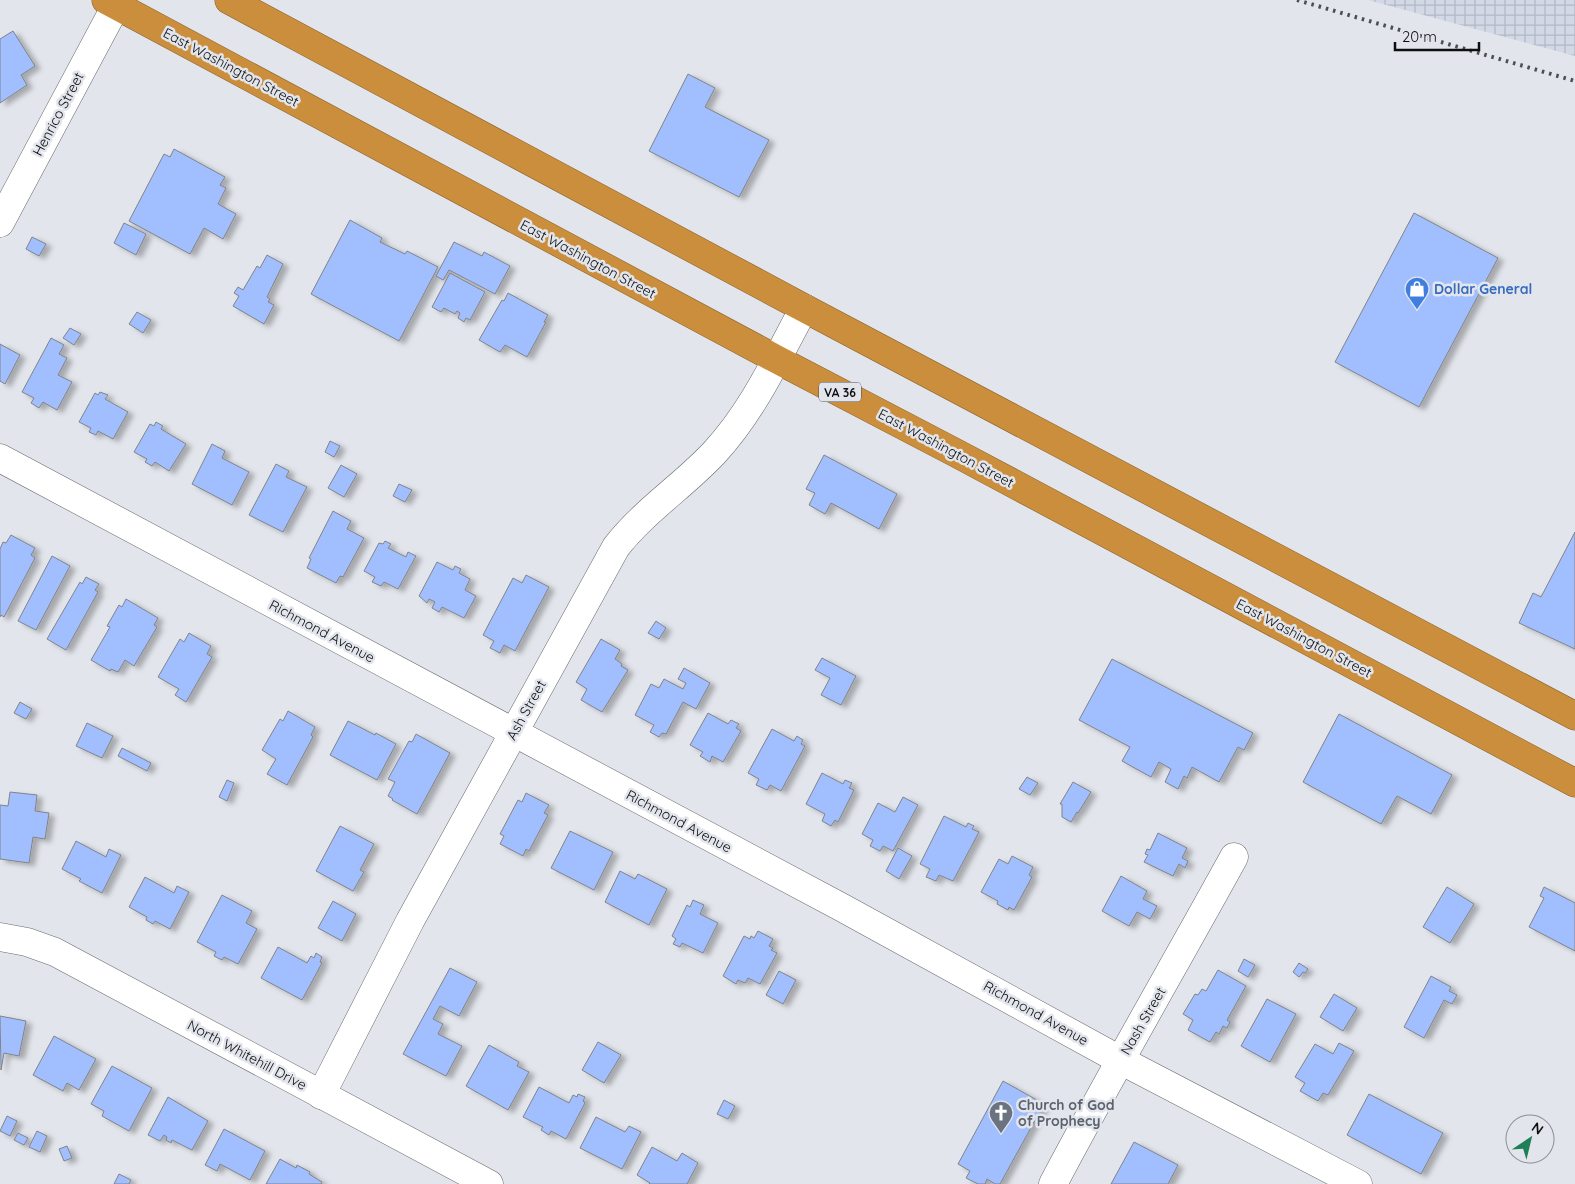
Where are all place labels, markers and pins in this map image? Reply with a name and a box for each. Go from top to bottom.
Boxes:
shop icon: Dollar General [1404,276,1430,310]
place label: Dollar General [1434,280,1532,298]
place label: Church of God of Prophecy [1018,1096,1114,1130]
church icon: Church of God of Prophecy [988,1100,1014,1134]

